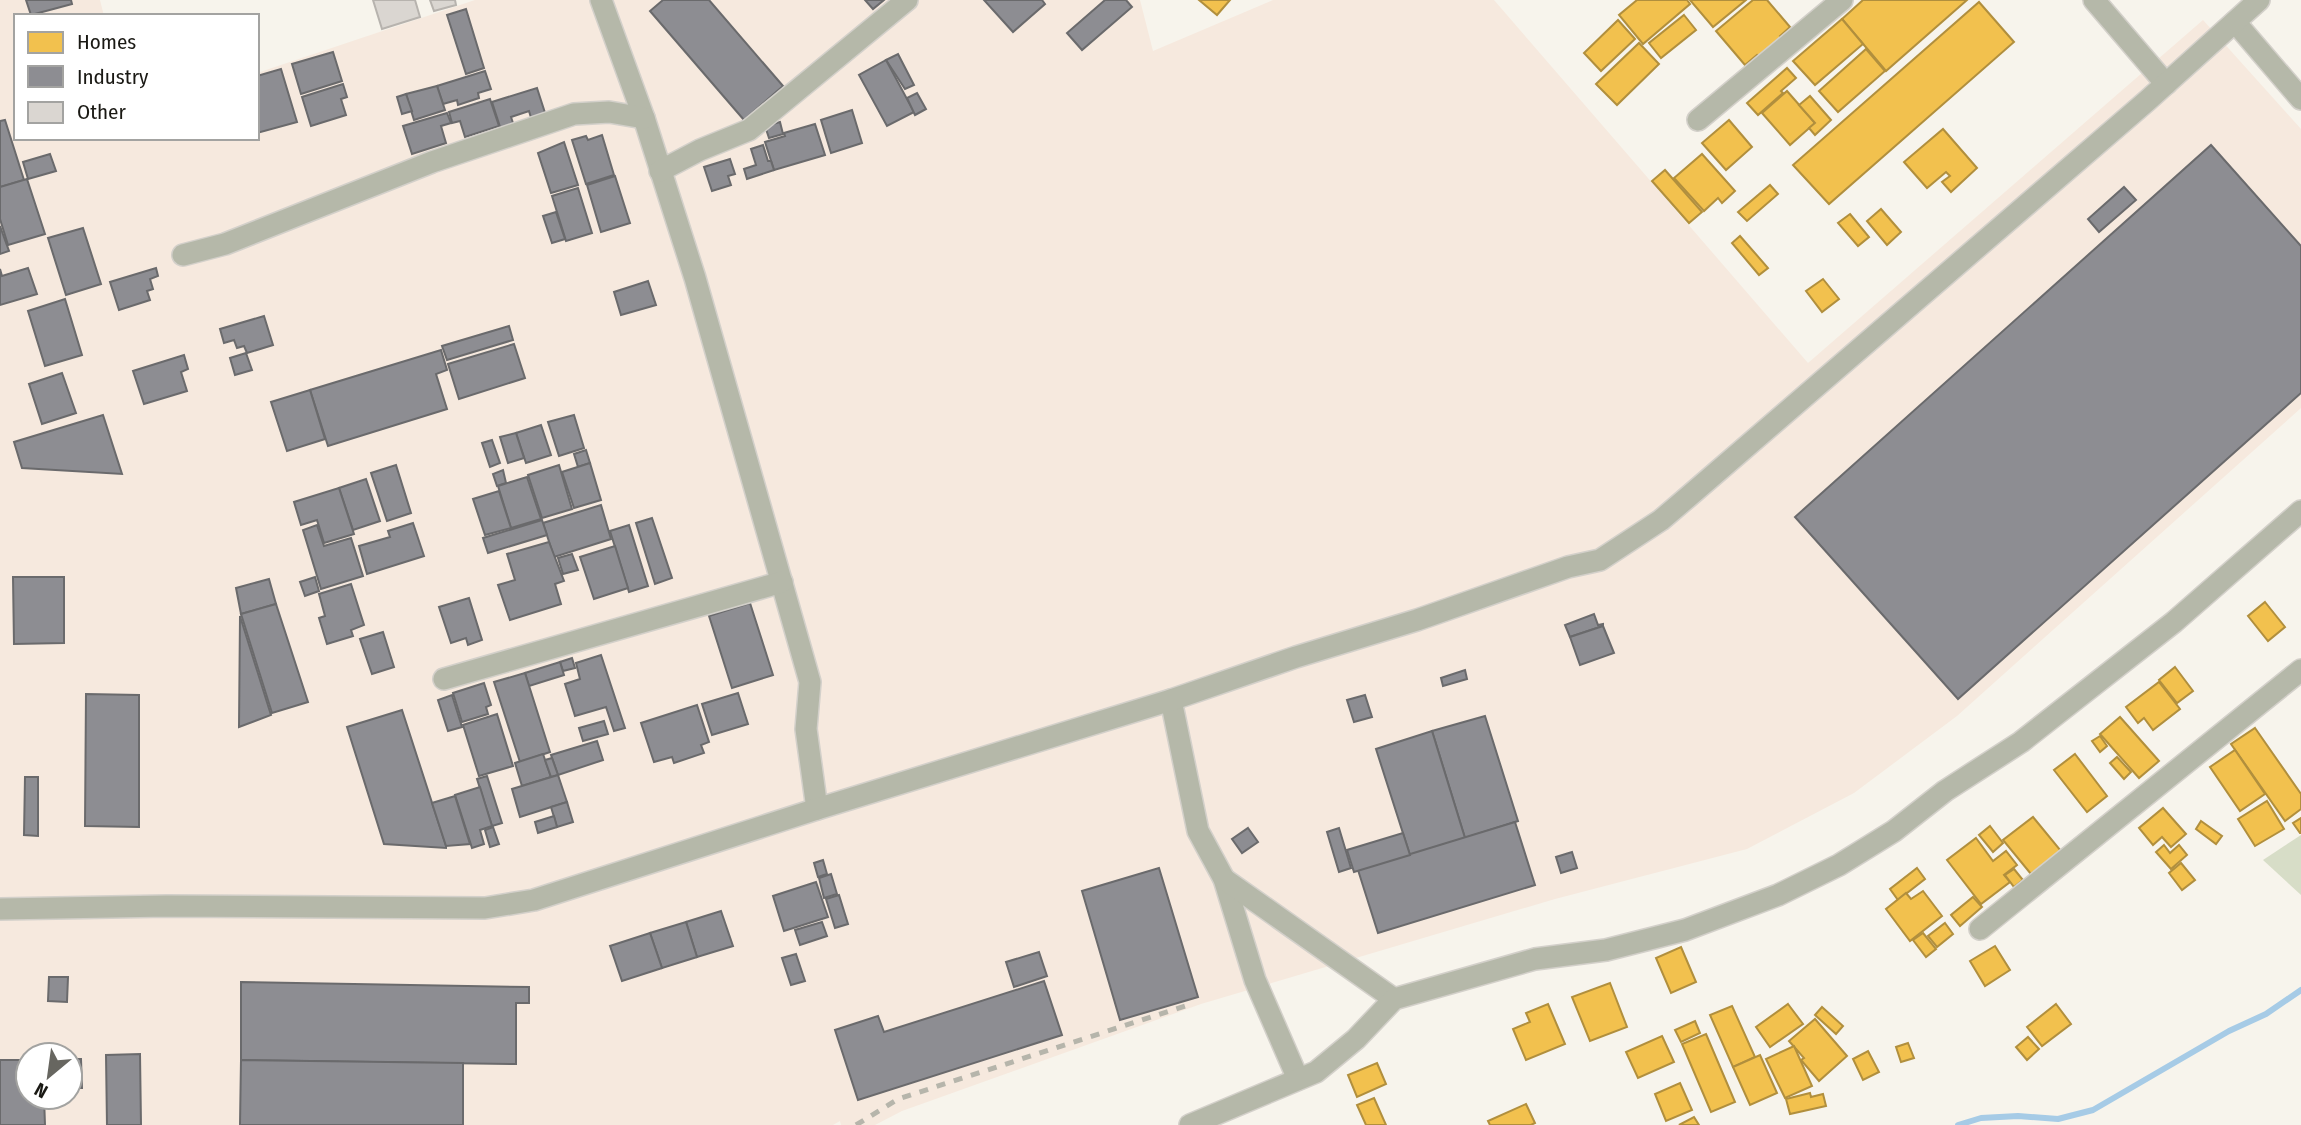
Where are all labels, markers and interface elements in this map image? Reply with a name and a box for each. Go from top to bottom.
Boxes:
legend [14,14,259,140]
text: Homes [77,29,136,55]
text: Industry [77,64,149,90]
text: Other [77,99,126,125]
north arrow [14,1041,84,1111]
text: N [30,1078,52,1103]

